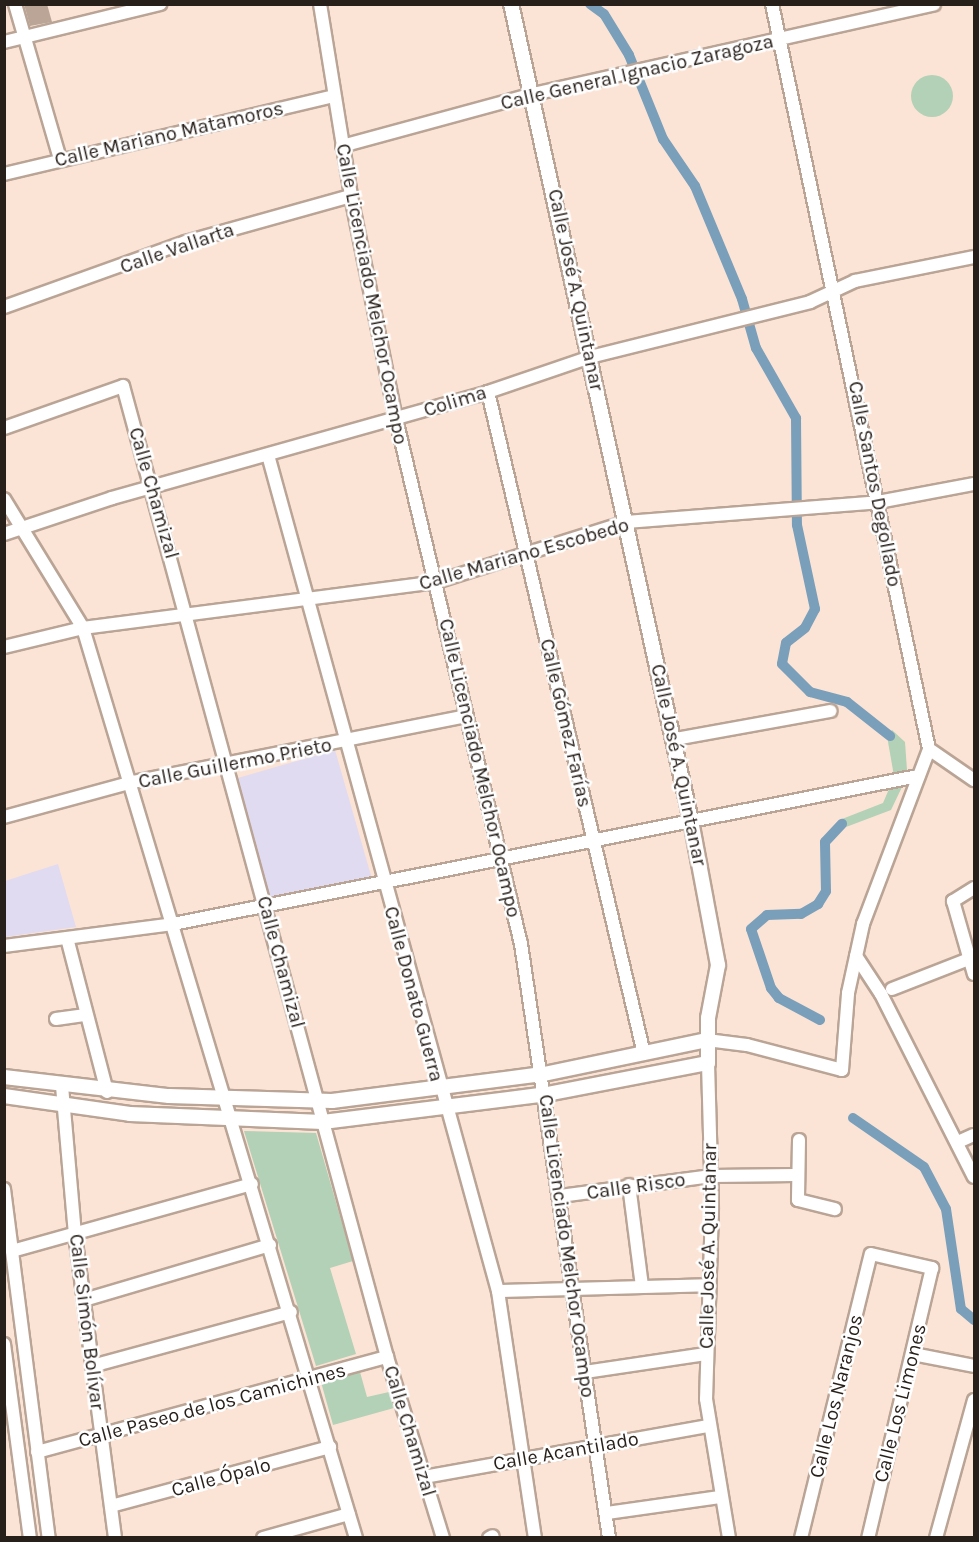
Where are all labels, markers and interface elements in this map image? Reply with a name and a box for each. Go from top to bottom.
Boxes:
street label: Calle General Ignacio Zaragoza [498,29,776,115]
street label: Calle Mariano Matamoros [52,96,286,172]
street label: Calle Licenciado Melchor Ocampo [331,142,413,446]
street label: Calle José A. Quintanar [543,187,609,393]
street label: Calle Vallarta [117,217,237,279]
street label: Calle Santos Degollado [843,379,907,589]
street label: Colima [421,380,489,422]
street label: Calle Chamizal [124,425,184,561]
street label: Calle Mariano Escobedo [416,513,632,595]
street label: Calle Licenciado Melchor Ocampo [434,616,526,920]
street label: Calle Gómez Farías [535,636,597,810]
street label: Calle José A. Quintanar [646,662,712,868]
street label: Calle Guillermo Prieto [136,732,334,794]
street label: Calle Chamizal [252,893,310,1031]
street label: Calle Donato Guerra [379,904,449,1084]
street label: Calle Licenciado Melchor Ocampo [534,1093,600,1399]
street label: Calle José A. Quintanar [694,1143,722,1349]
street label: Calle Risco [585,1167,687,1205]
street label: Calle Simón Bolívar [64,1233,110,1411]
street label: Calle Los Naranjos [804,1312,868,1480]
street label: Calle Los Limones [869,1321,931,1485]
street label: Calle Paseo de los Camichines [76,1358,348,1452]
street label: Calle Chamizal [379,1363,441,1499]
street label: Calle Acantilado [491,1426,641,1476]
street label: Calle Ópalo [169,1452,273,1502]

